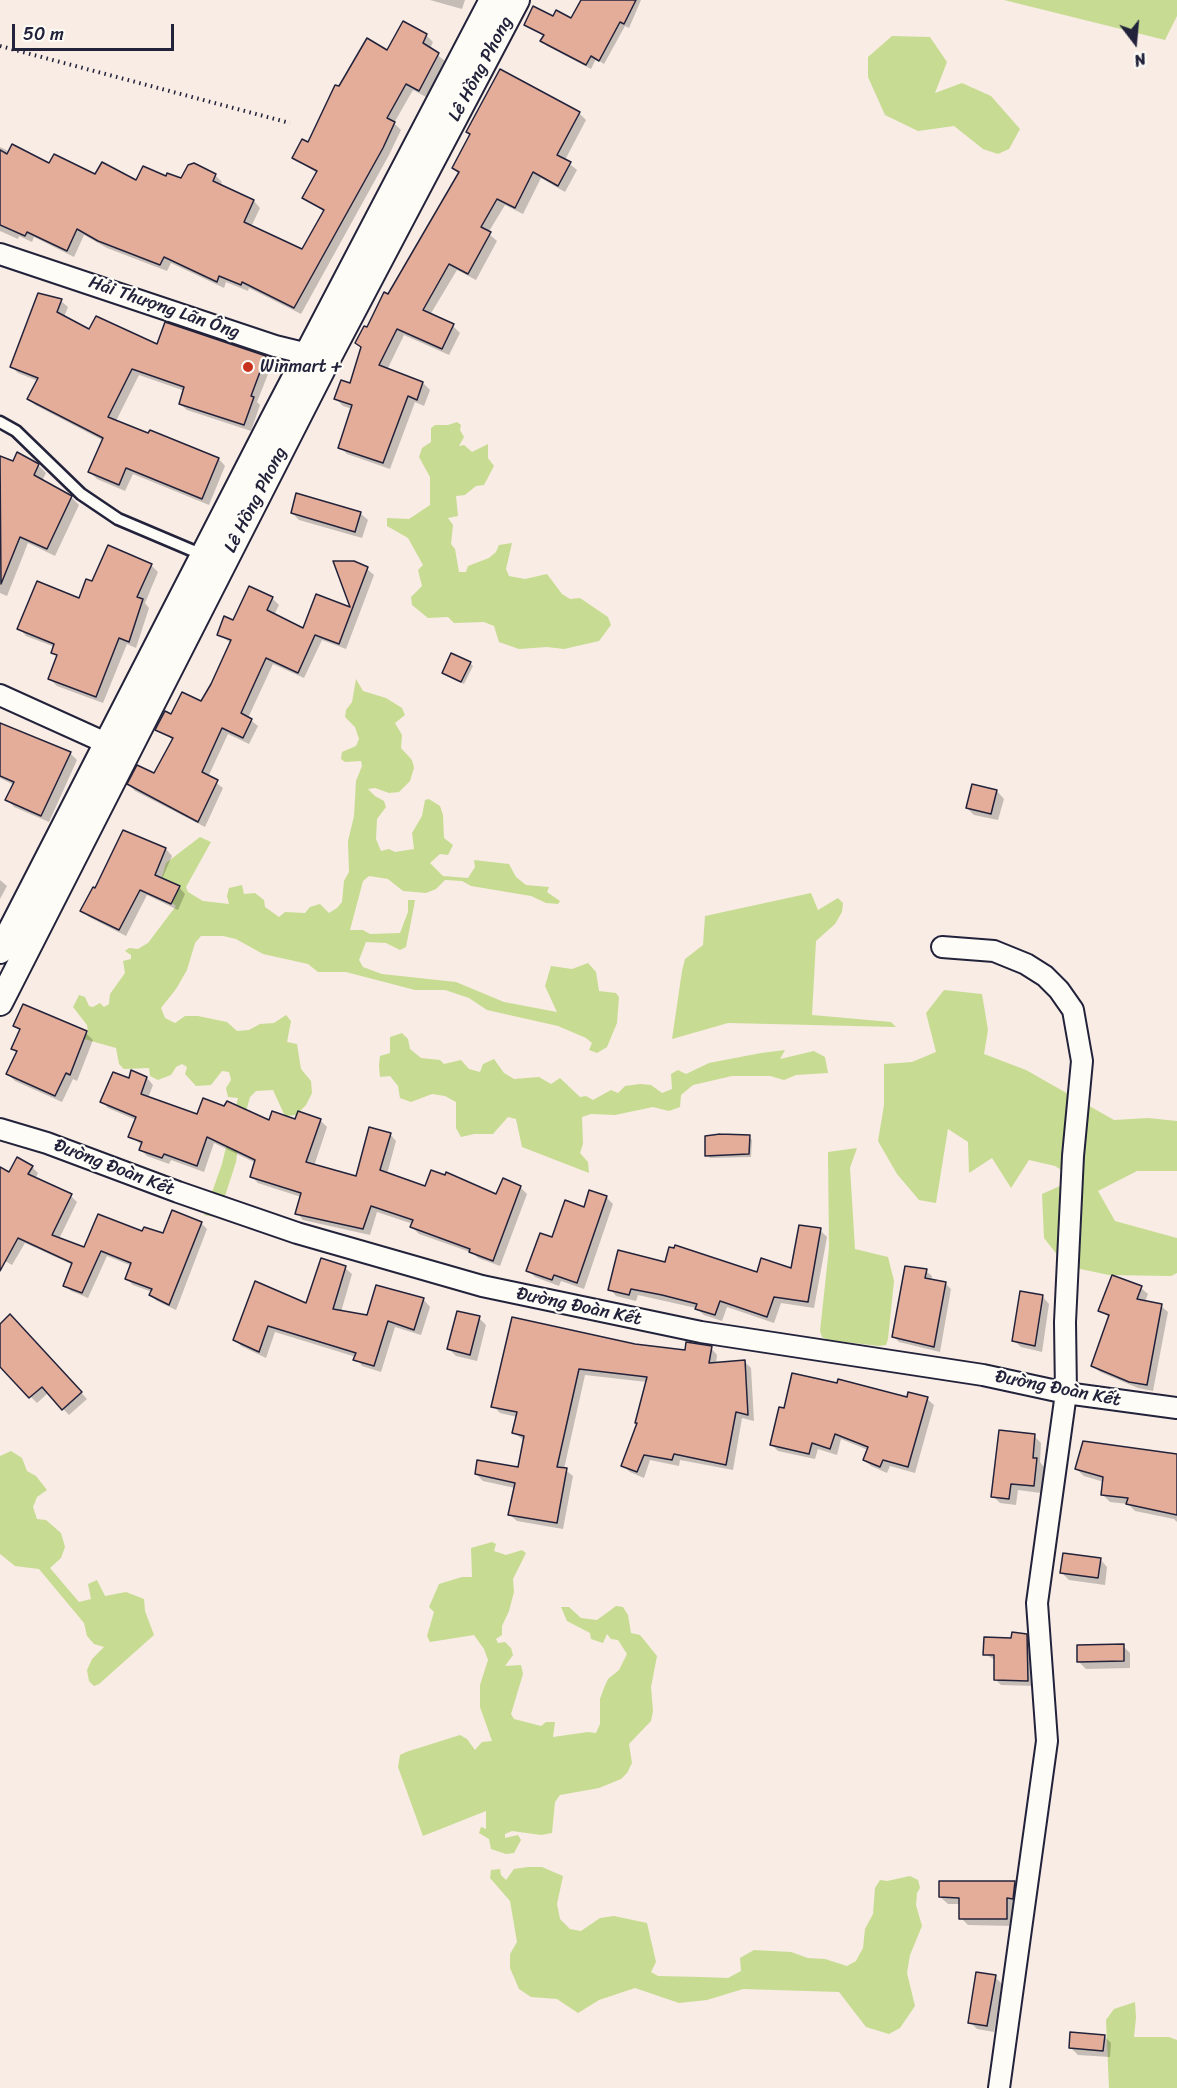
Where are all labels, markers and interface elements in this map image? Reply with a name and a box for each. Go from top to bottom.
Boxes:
scale bar [15,12,177,50]
north arrow [1105,12,1165,72]
street label: Lê Hồng Phong [444,13,518,125]
text: 50 m [23,18,64,50]
text: N [1131,44,1149,75]
street label: Hải Thượng Lãn Ông [86,272,242,344]
place label: Winmart + [260,356,342,378]
marker: Winmart + [241,360,255,374]
street label: Lê Hồng Phong [220,443,292,557]
street label: Đường Đoàn Kết [51,1135,177,1201]
street label: Đường Đoàn Kết [514,1283,644,1331]
street label: Đường Đoàn Kết [993,1366,1123,1412]

